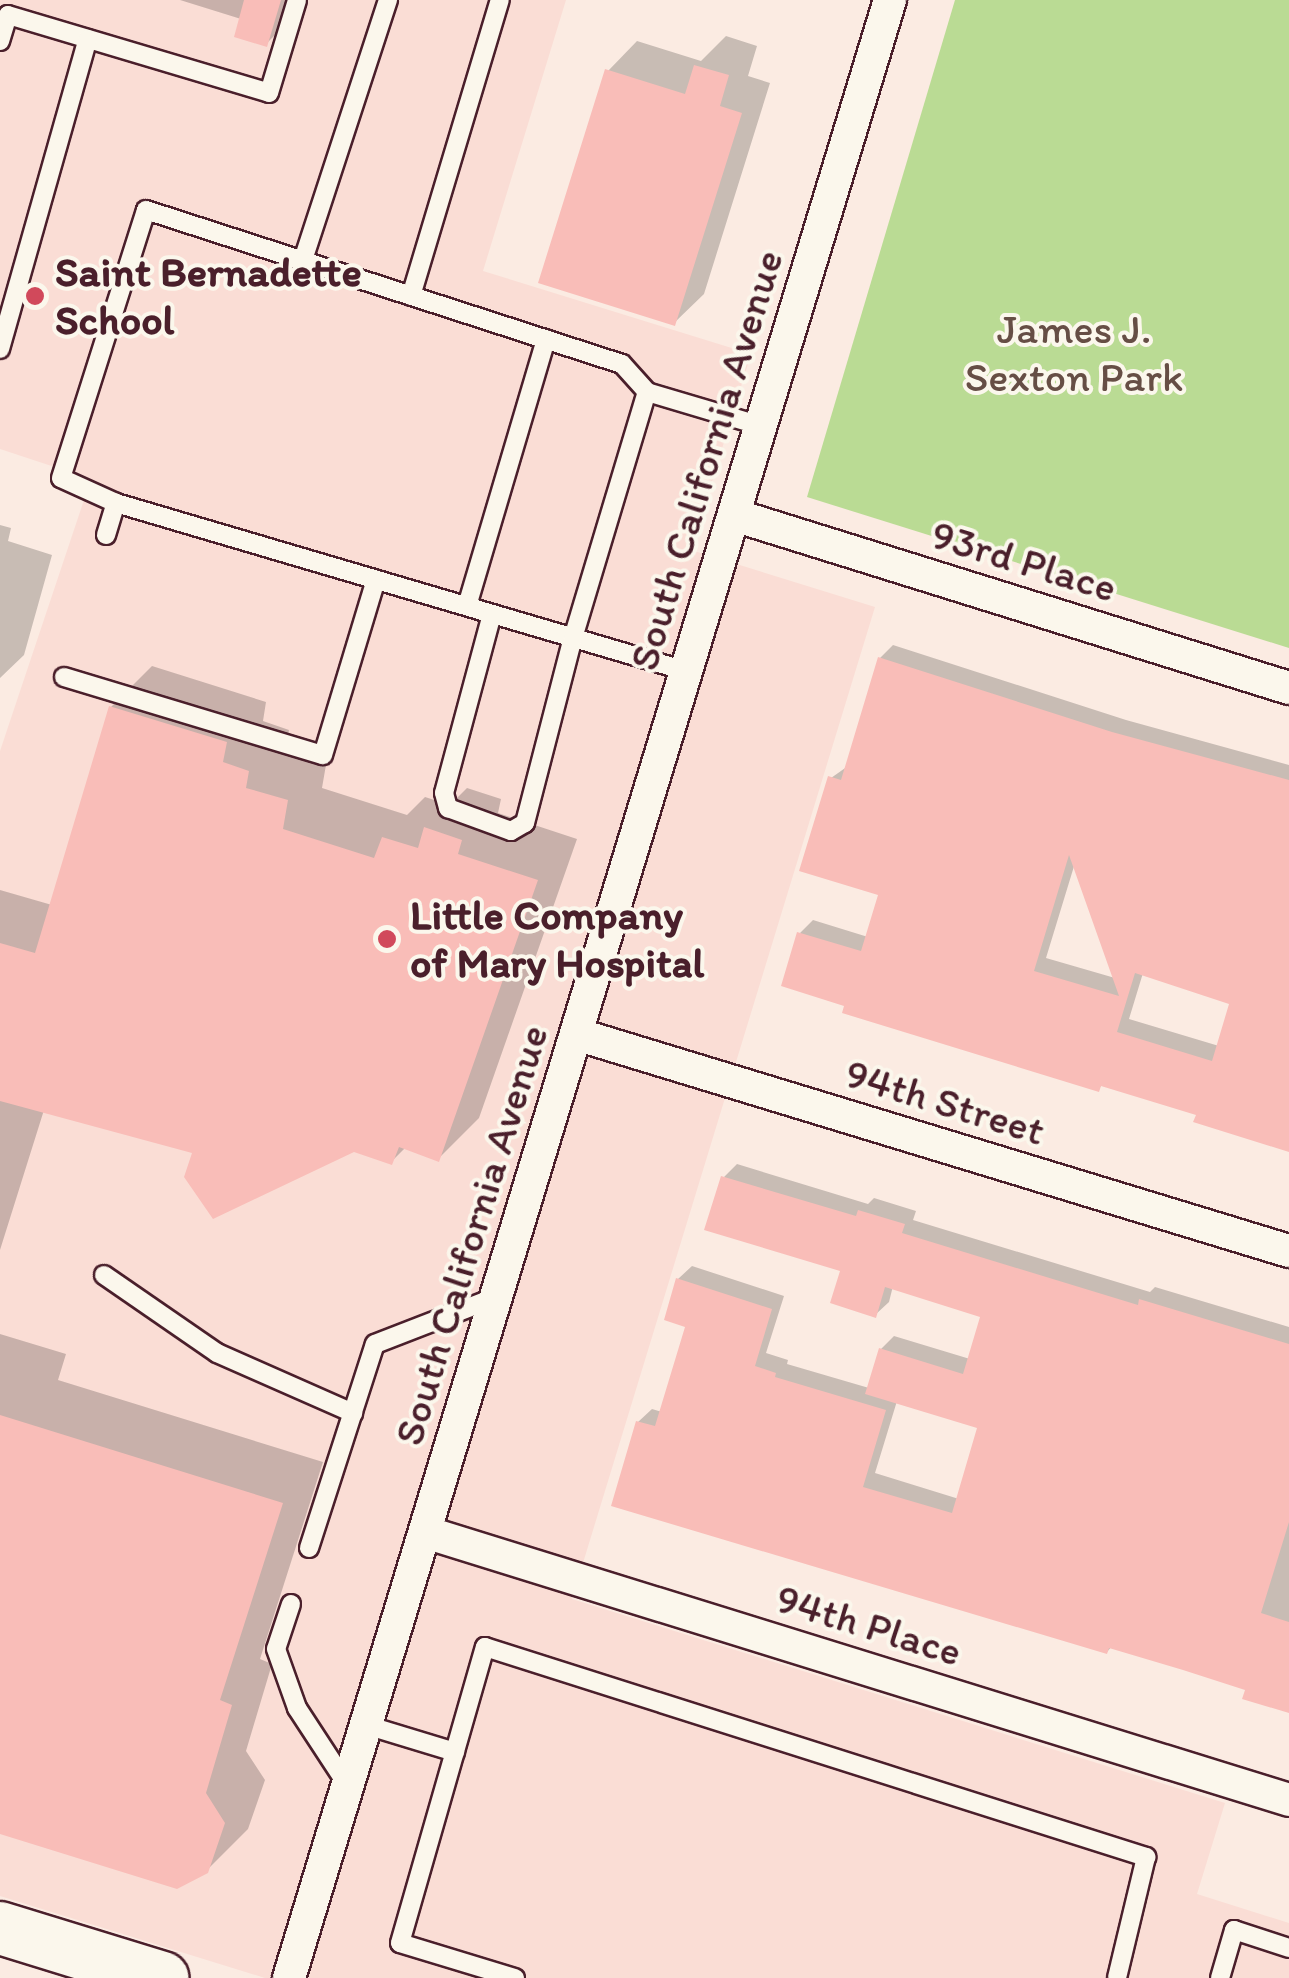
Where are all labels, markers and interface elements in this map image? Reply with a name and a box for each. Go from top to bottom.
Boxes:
street label: South California Avenue [618,244,794,676]
place label: Saint Bernadette School [55,247,360,346]
marker: Saint Bernadette School [24,285,46,307]
park label: James J. Sexton Park [965,304,1183,402]
street label: 93rd Place [926,509,1122,613]
place label: Little Company of Mary Hospital [410,890,708,988]
marker: Little Company of Mary Hospital [374,926,400,952]
street label: South California Avenue [383,1019,559,1451]
street label: 94th Street [840,1048,1050,1156]
street label: 94th Place [770,1573,968,1677]

